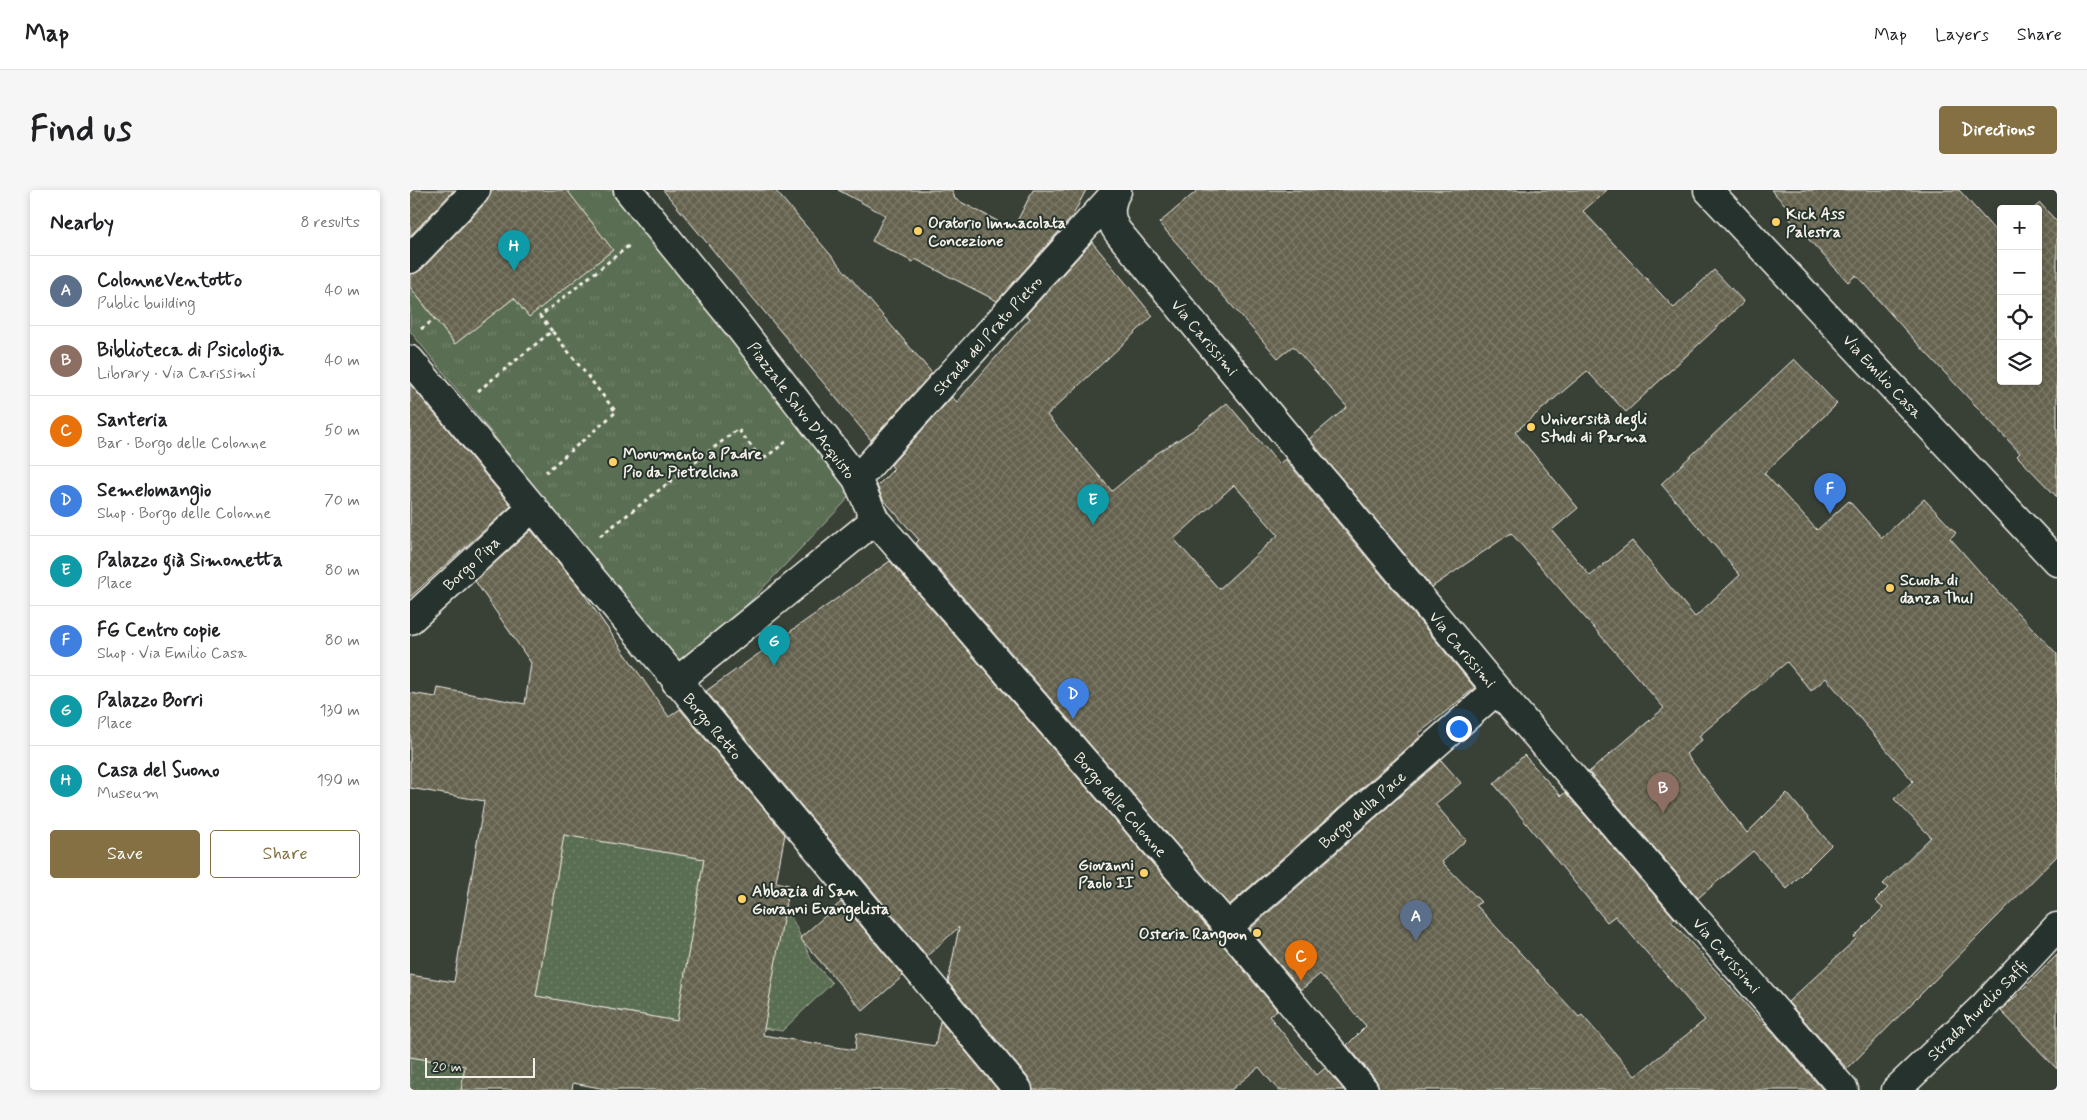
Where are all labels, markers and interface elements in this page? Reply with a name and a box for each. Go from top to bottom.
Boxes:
text: Map [25,19,69,50]
text: Map [1874,23,1907,47]
text: Layers [1935,23,1989,47]
text: Share [2017,23,2062,47]
button: Directions [1939,106,2057,154]
text: Find us [30,107,132,153]
place label: Kick Ass Palestra [1786,204,1845,243]
map controls [1997,205,2042,385]
button: + [1997,205,2042,250]
text: Nearby [50,209,114,237]
text: 8 results [300,212,360,233]
place label: Oratorio Immacolata Concezione [928,213,1066,252]
marker: Kick Ass Palestra [1770,216,1782,228]
marker: Oratorio Immacolata Concezione [912,225,924,237]
pin: H [498,230,530,271]
button: − [1997,250,2042,295]
text: ColonneVentotto [97,268,242,293]
street label: Strada del Prato Pietro [929,272,1048,400]
text: A [61,280,71,301]
text: 40 m [324,280,360,301]
text: Public building [97,293,196,314]
street label: Via Carissimi [1166,295,1242,381]
button: locate [1997,295,2042,340]
street label: Via Emilio Casa [1837,330,1927,424]
text: Biblioteca di Psicologia [97,338,283,363]
street label: Piazzale Salvo D'Acquisto [742,338,859,484]
button: layers [1997,340,2042,385]
text: B [61,350,71,371]
text: 40 m [324,350,360,371]
text: Library · Via Carissimi [97,363,256,384]
text: Santeria [97,408,168,433]
place label: Università degli Studi di Parma [1541,409,1648,448]
text: C [60,420,72,441]
text: 50 m [324,420,360,441]
marker: Università degli Studi di Parma [1525,421,1537,433]
text: Bar · Borgo delle Colonne [97,433,267,454]
place label: Monumento a Padre Pio da Pietrelcina [623,444,762,483]
marker: Monumento a Padre Pio da Pietrelcina [607,456,619,468]
pin: F [1814,473,1846,514]
text: Semelomangio [97,478,211,503]
pin: E [1077,484,1109,525]
text: D [60,490,72,511]
text: 70 m [324,490,360,511]
text: Shop · Borgo delle Colonne [97,503,271,524]
street label: Borgo Pipa [439,532,506,597]
text: Palazzo già Simonetta [97,548,283,573]
text: E [61,560,71,581]
text: 80 m [325,560,360,581]
place label: Scuola di danza Thul [1900,570,1973,609]
text: Place [97,573,132,594]
marker: Scuola di danza Thul [1884,582,1896,594]
street label: Via Carissimi [1424,607,1500,693]
text: FG Centro copie [97,618,220,643]
pin: G [758,625,790,666]
text: F [62,630,70,651]
text: 80 m [325,630,360,651]
text: Shop · Via Emilio Casa [97,643,247,664]
pin: D [1057,678,1089,719]
text: Palazzo Borri [97,688,203,713]
street label: Borgo Retto [677,689,746,766]
text: G [61,700,71,721]
text: 130 m [319,700,360,721]
text: Place [97,713,132,734]
your location [1446,716,1472,742]
street label: Borgo delle Colonne [1068,748,1171,863]
text: Casa del Suono [97,758,220,783]
street label: Borgo della Pace [1315,766,1412,855]
text: H [61,770,71,791]
text: 190 m [317,770,360,791]
pin: B [1647,772,1679,813]
text: Museum [97,783,159,804]
button: Save [50,830,200,878]
button: Share [210,830,360,878]
place label: Giovanni Paolo II [1078,855,1135,894]
marker: Giovanni Paolo II [1138,867,1150,879]
place label: Abbazia di San Giovanni Evangelista [752,881,889,922]
marker: Abbazia di San Giovanni Evangelista [736,893,748,905]
pin: A [1400,900,1432,941]
street label: Via Carissimi [1687,914,1765,999]
place label: Osteria Rangoon [1139,924,1247,947]
marker: Osteria Rangoon [1251,927,1263,939]
pin: C [1285,940,1317,981]
street label: Strada Aurelio Saffi [1923,956,2033,1066]
scale bar [425,1055,535,1078]
text: 20 m [432,1058,462,1076]

